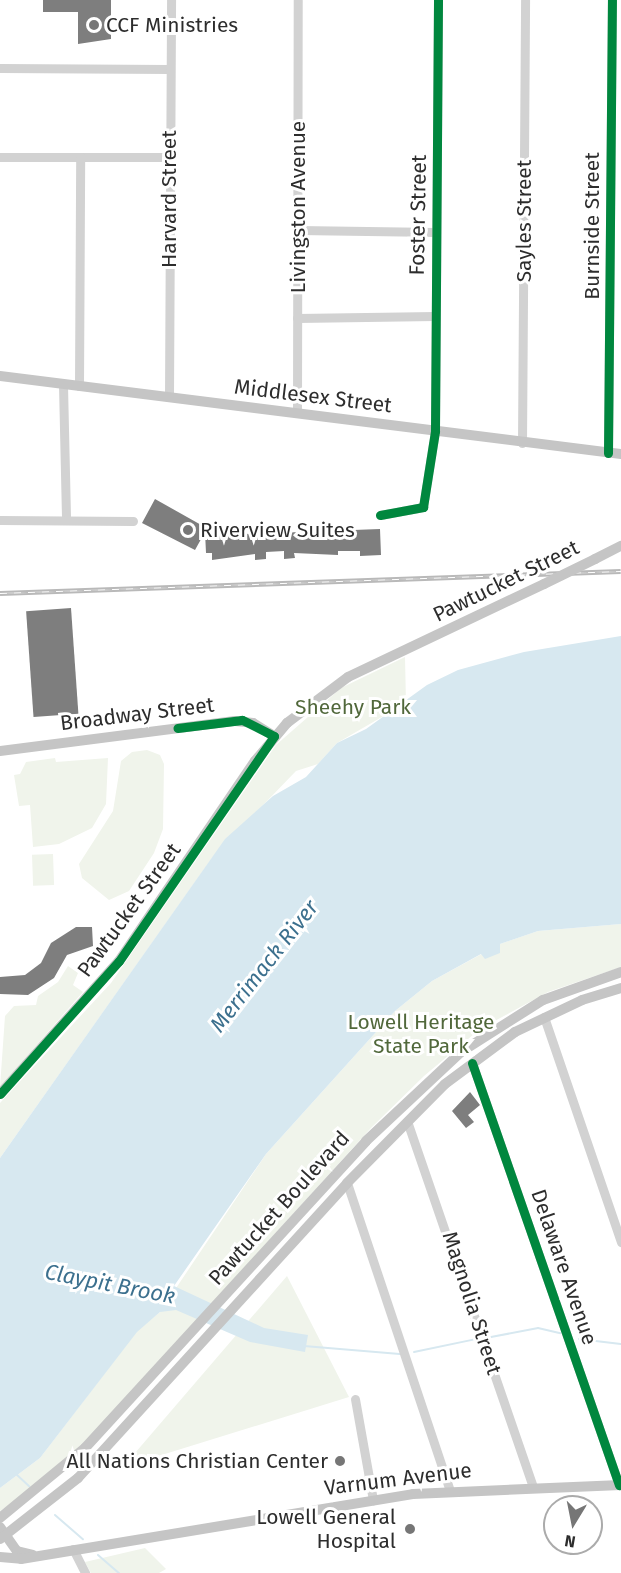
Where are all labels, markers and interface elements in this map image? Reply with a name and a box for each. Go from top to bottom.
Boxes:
place label: CCF Ministries [106,12,238,38]
marker: CCF Ministries [87,18,101,32]
street label: Livingston Avenue [285,121,311,293]
street label: Harvard Street [156,130,182,268]
street label: Burnside Street [579,152,605,300]
street label: Foster Street [404,154,432,276]
street label: Sayles Street [511,160,537,282]
street label: Middlesex Street [233,374,393,418]
place label: Riverview Suites [200,517,355,543]
marker: Riverview Suites [181,523,195,537]
street label: Pawtucket Street [429,535,583,627]
street label: Broadway Street [59,692,215,736]
park label: Sheehy Park [295,694,411,720]
street label: Pawtucket Street [72,838,186,982]
water label: Merrimack River [204,895,324,1037]
park label: Lowell Heritage State Park [348,1009,494,1059]
street label: Pawtucket Boulevard [203,1126,355,1290]
street label: Delaware Avenue [526,1186,602,1348]
street label: Magnolia Street [437,1228,507,1378]
water label: Claypit Brook [43,1258,177,1310]
place label: All Nations Christian Center [66,1448,328,1474]
marker: All Nations Christian Center [333,1454,347,1468]
street label: Varnum Avenue [323,1457,473,1501]
north arrow [543,1495,603,1555]
place label: Lowell General Hospital [256,1504,396,1554]
marker: Lowell General Hospital [401,1520,419,1538]
text: N [563,1531,577,1552]

